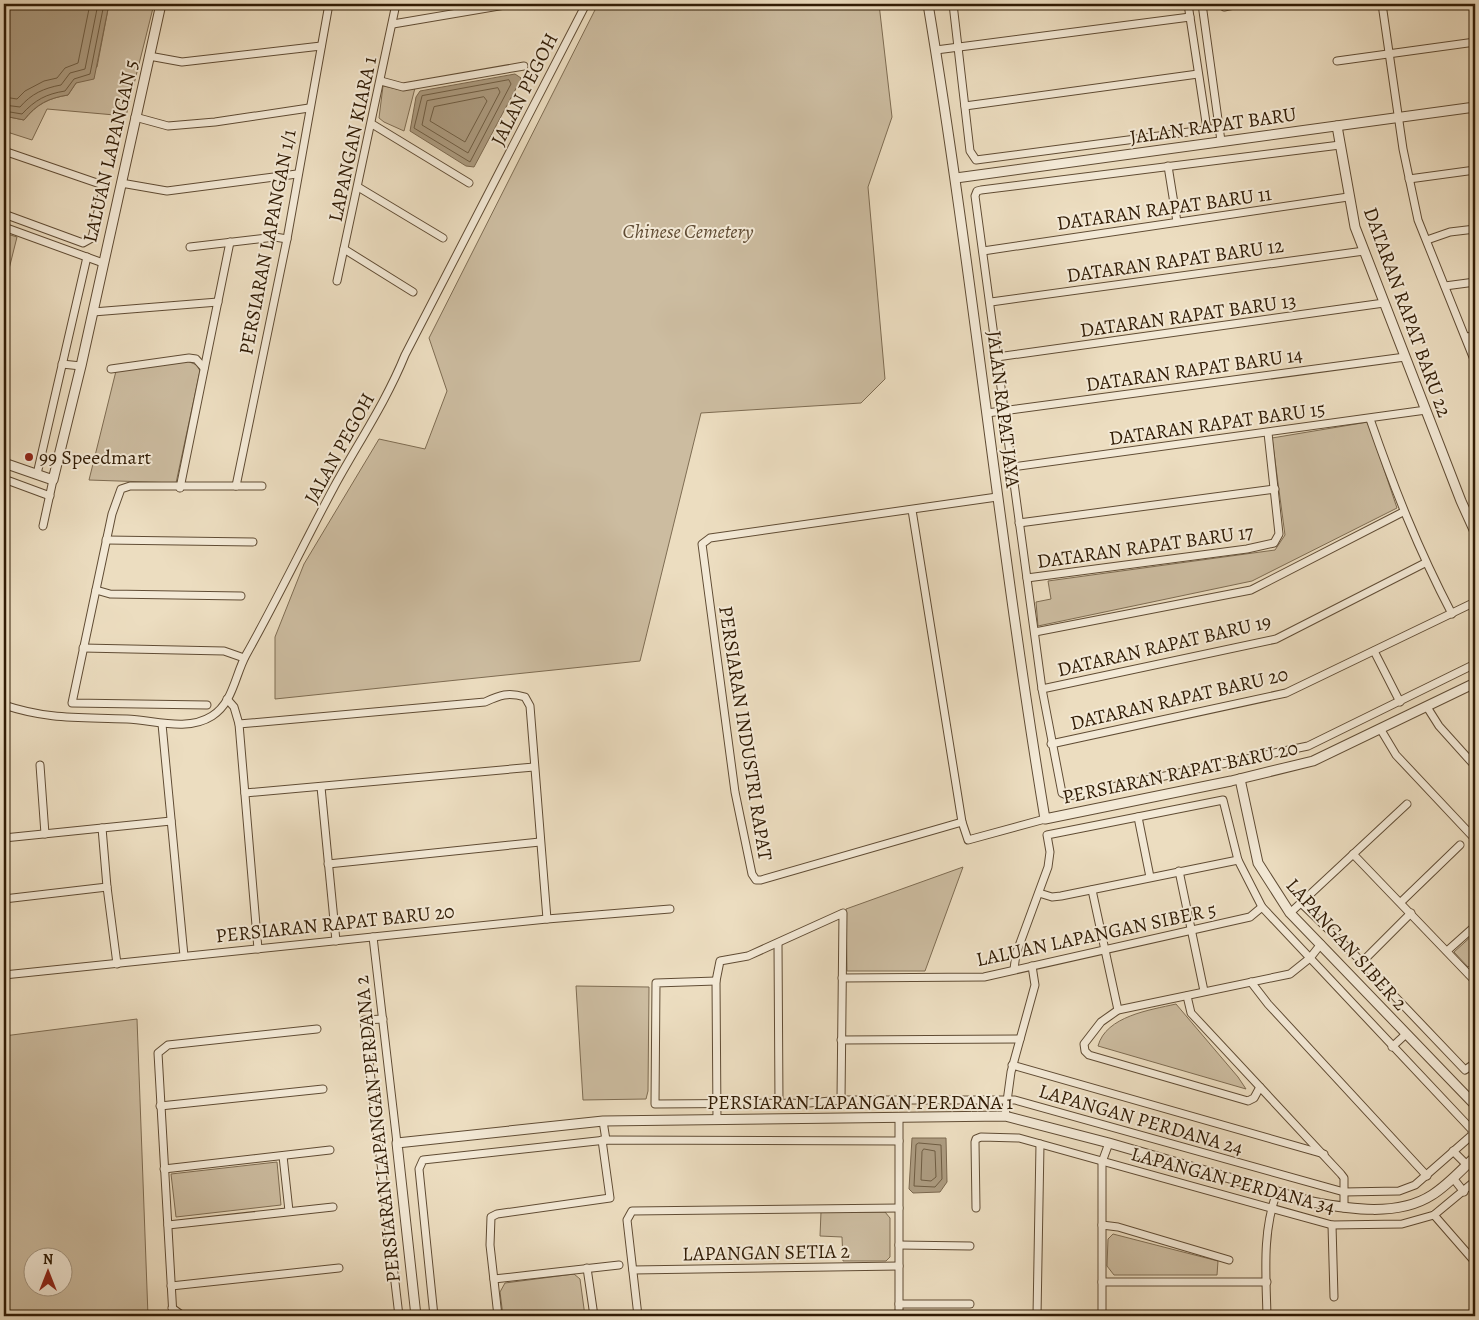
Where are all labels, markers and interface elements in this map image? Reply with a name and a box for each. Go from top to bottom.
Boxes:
street label: JALAN PEGOH [484,28,564,150]
street label: LAPANGAN KIARA 1 [322,54,383,224]
street label: LALUAN LAPANGAN 5 [76,57,145,245]
street label: JALAN RAPAT BARU [1128,100,1298,151]
street label: PERSIARAN LAPANGAN 1/1 [232,127,303,357]
street label: DATARAN RAPAT BARU 11 [1055,180,1273,237]
street label: DATARAN RAPAT BARU 22 [1357,203,1458,422]
park label: Chinese Cemetery [623,218,754,245]
street label: DATARAN RAPAT BARU 12 [1065,232,1286,289]
street label: DATARAN RAPAT BARU 13 [1078,287,1298,344]
street label: JALAN RAPAT JAYA [980,329,1027,489]
street label: DATARAN RAPAT BARU 14 [1084,341,1304,398]
street label: JALAN PEGOH [298,388,381,509]
street label: DATARAN RAPAT BARU 15 [1107,395,1327,452]
place label: 99 Speedmart [39,444,152,471]
marker: 99 Speedmart [23,451,35,463]
street label: DATARAN RAPAT BARU 17 [1035,518,1256,575]
street label: PERSIARAN INDUSTRI RAPAT [712,604,779,862]
street label: DATARAN RAPAT BARU 19 [1054,608,1274,683]
street label: DATARAN RAPAT BARU 20 [1067,660,1291,737]
street label: PERSIARAN RAPAT BARU 20 [1060,734,1300,811]
street label: LAPANGAN SIBER 2 [1280,872,1414,1017]
street label: LALUAN LAPANGAN SIBER 5 [974,896,1219,973]
street label: PERSIARAN RAPAT BARU 20 [214,898,456,949]
street label: PERSIARAN LAPANGAN PERDANA 2 [348,973,407,1284]
street label: LAPANGAN PERDANA 24 [1036,1077,1246,1162]
street label: PERSIARAN LAPANGAN PERDANA 1 [707,1089,1013,1116]
street label: LAPANGAN PERDANA 34 [1128,1140,1338,1221]
street label: LAPANGAN SETIA 2 [682,1238,851,1267]
north arrow [22,1248,72,1298]
text: N [43,1250,53,1269]

